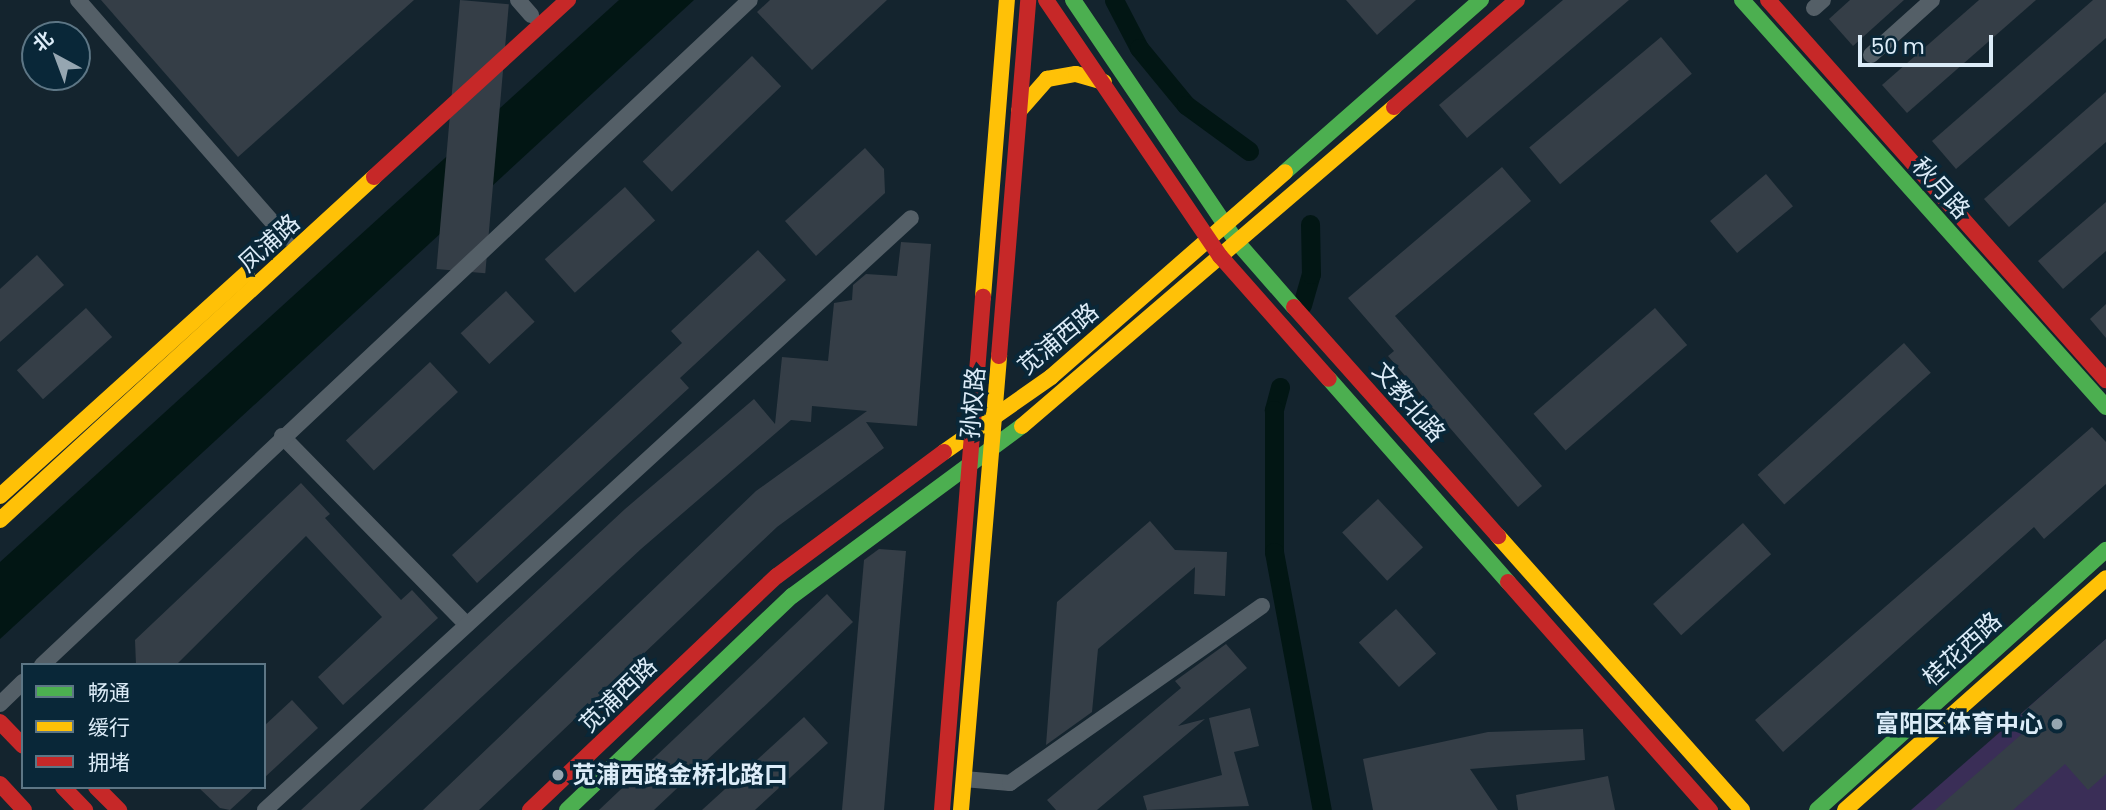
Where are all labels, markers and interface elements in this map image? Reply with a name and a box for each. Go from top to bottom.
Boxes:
north arrow [21,21,91,91]
scale bar [1861,21,1996,65]
text: 北 [27,25,59,58]
text: 50 m [1871,32,1925,61]
street label: 秋月路 [1906,152,1976,224]
street label: 凤浦路 [233,208,305,278]
street label: 苋浦西路 [1012,297,1104,381]
street label: 文教北路 [1367,356,1451,448]
street label: 孙权路 [956,366,990,440]
street label: 桂花西路 [1917,606,2007,692]
street label: 苋浦西路 [573,651,663,739]
legend [21,663,266,789]
text: 畅通 [88,678,130,707]
place label: 富阳区体育中心 [1875,710,2043,738]
text: 缓行 [88,713,130,742]
marker: 富阳区体育中心 [2049,716,2065,732]
text: 拥堵 [88,748,130,777]
place label: 苋浦西路金桥北路口 [572,761,788,789]
marker: 苋浦西路金桥北路口 [550,767,566,783]

